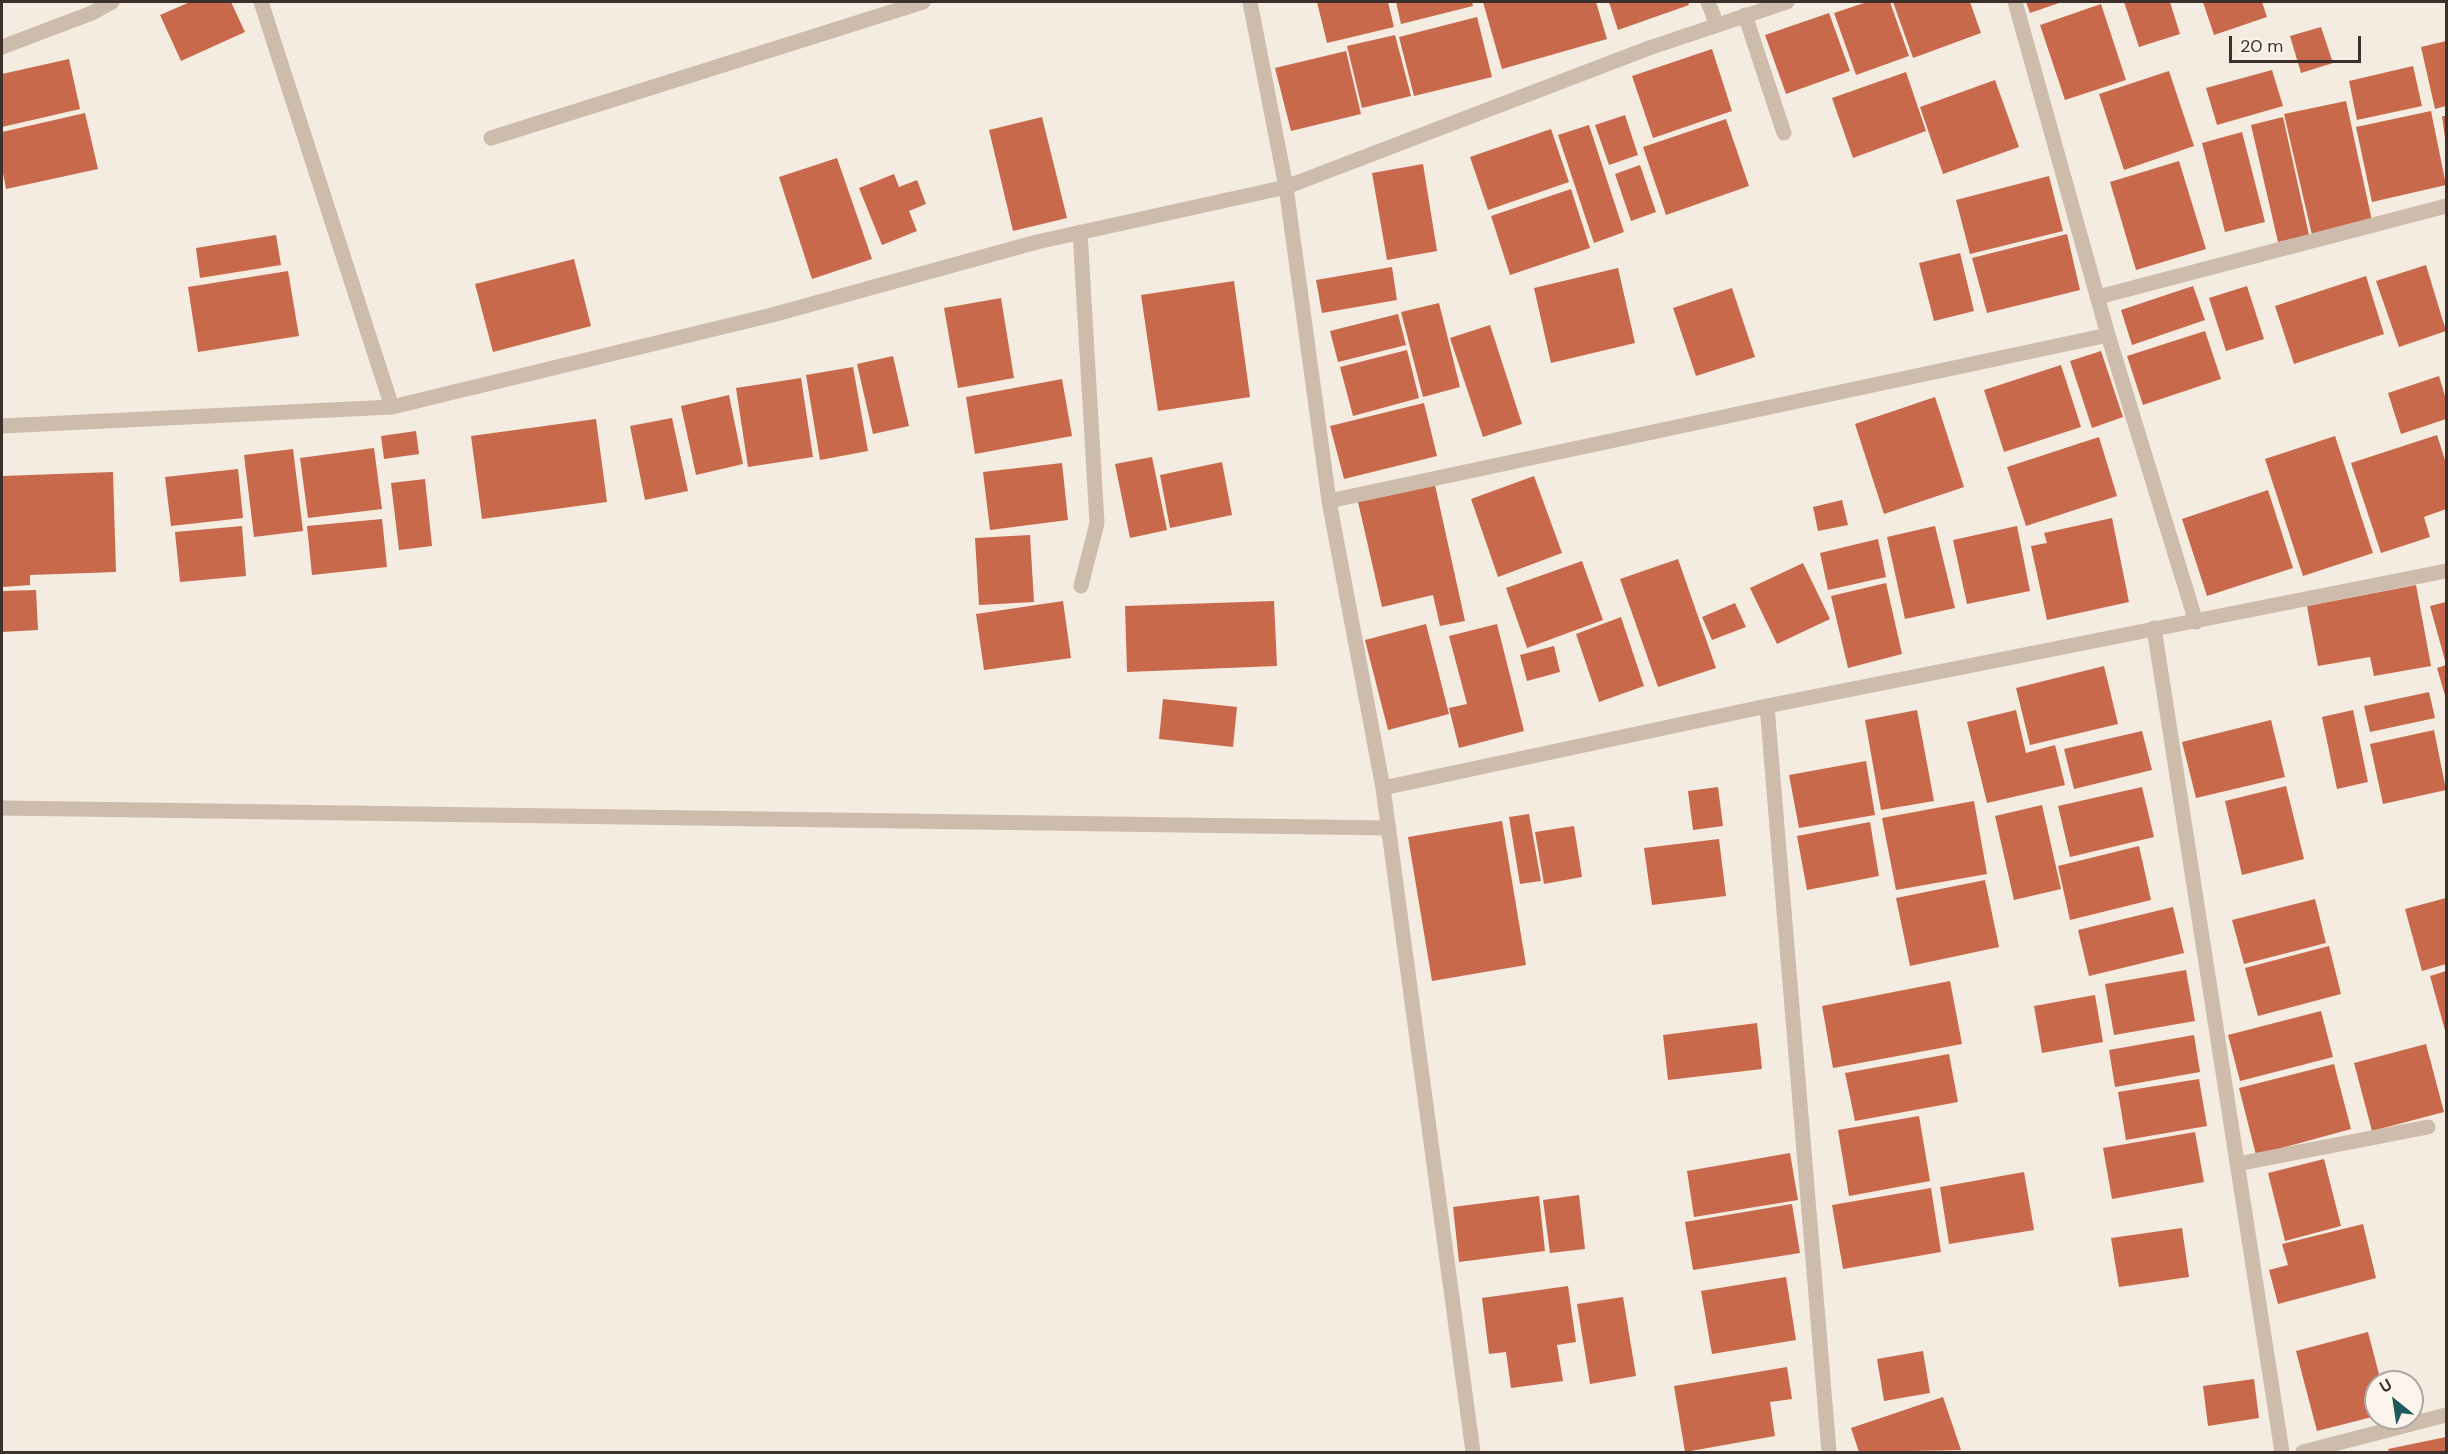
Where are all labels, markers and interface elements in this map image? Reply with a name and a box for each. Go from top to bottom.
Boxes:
scale bar [2232,24,2364,62]
text: 20 m [2240,34,2283,58]
north arrow [2364,1370,2424,1430]
text: U [2376,1374,2396,1398]

